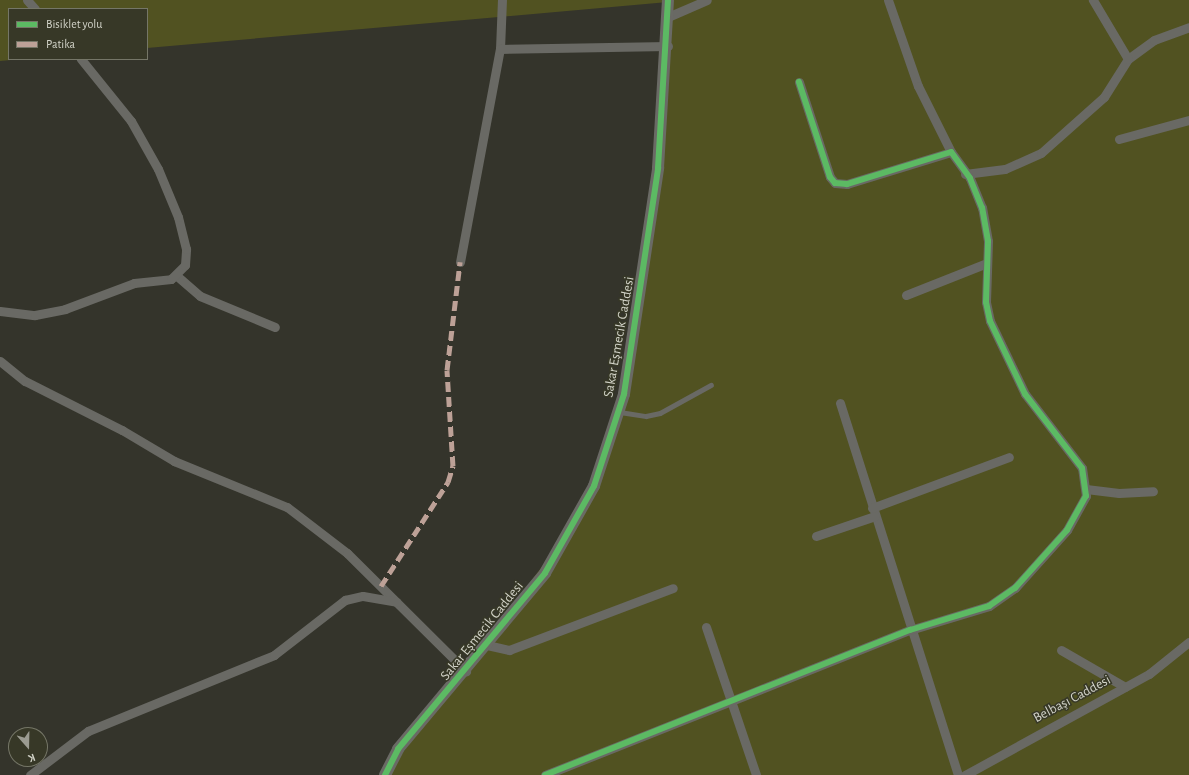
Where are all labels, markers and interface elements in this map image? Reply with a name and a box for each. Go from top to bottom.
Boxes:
legend [8,8,148,60]
text: Bisiklet yolu [46,18,102,30]
text: Patika [46,38,75,50]
street label: Sakar Eşmecik Caddesi [600,275,638,399]
street label: Sakar Eşmecik Caddesi [437,578,527,684]
street label: Belbaşı Caddesi [1030,672,1114,726]
north arrow [8,727,48,767]
text: K [27,752,37,764]

